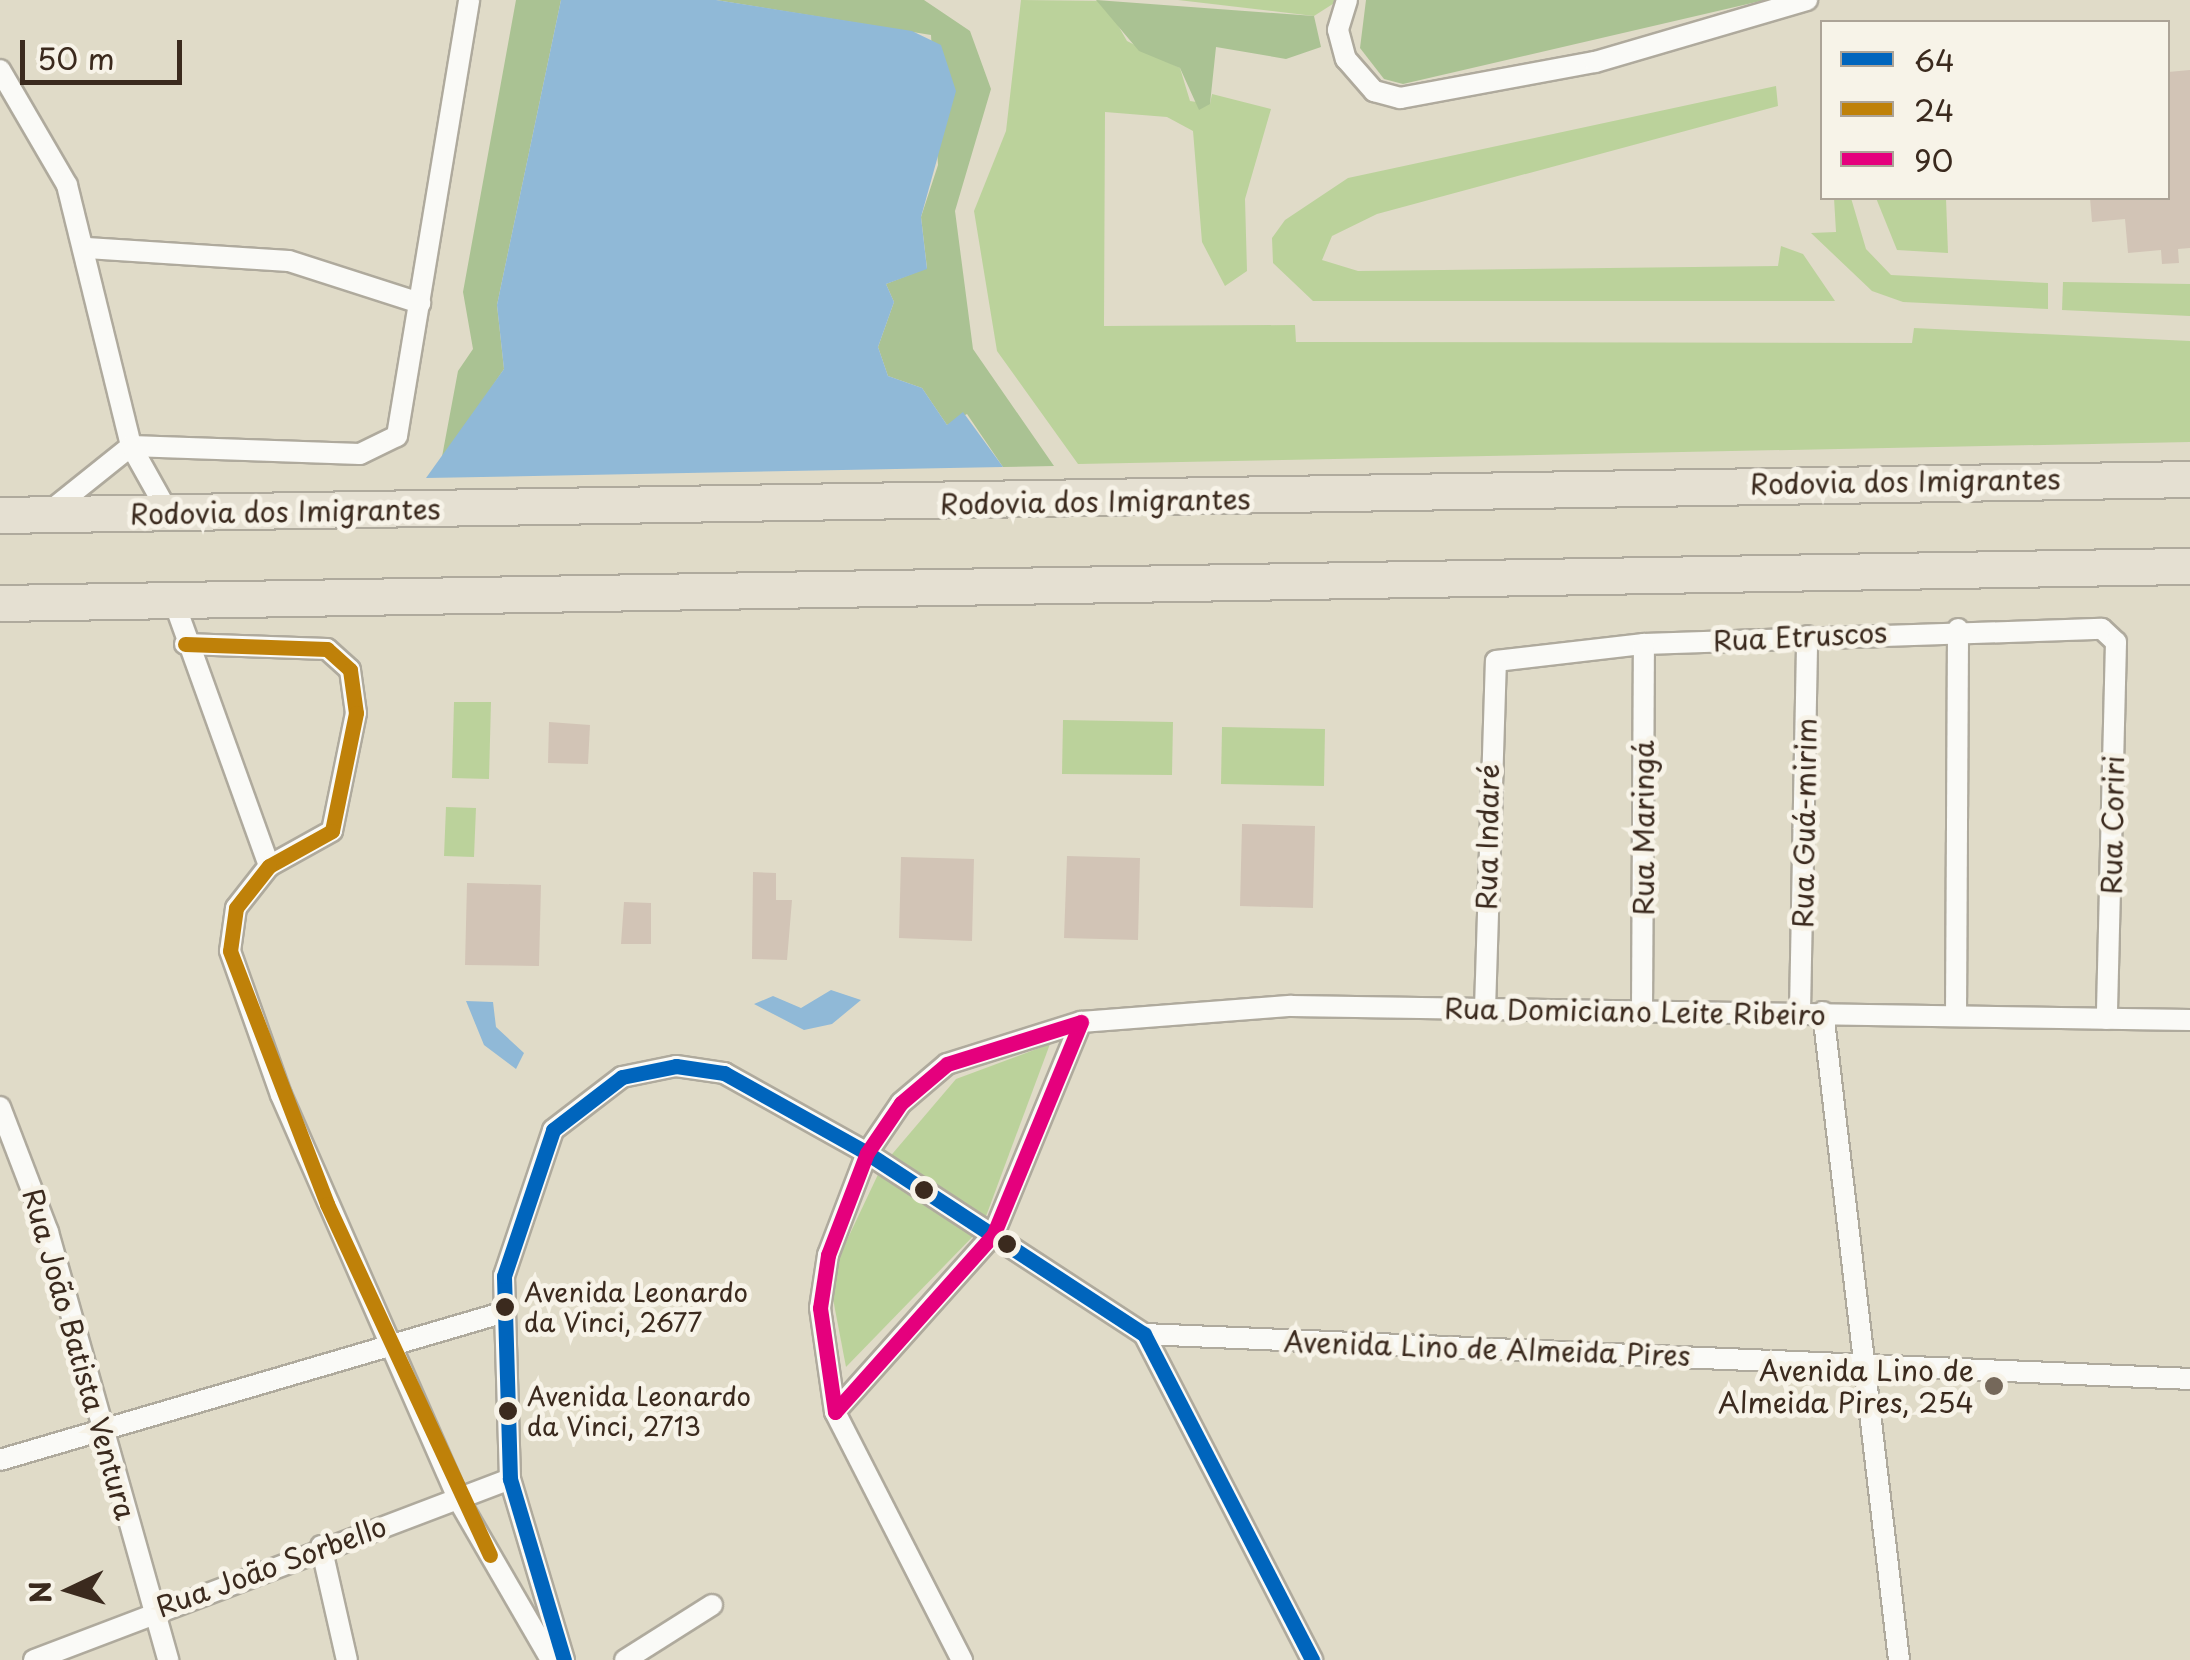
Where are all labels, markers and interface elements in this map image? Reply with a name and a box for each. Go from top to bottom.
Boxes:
scale bar [25,20,188,82]
legend [1820,20,2170,200]
text: 50 m [37,35,115,80]
text: 64 [1914,37,1955,82]
text: 24 [1914,87,1954,132]
text: 90 [1914,137,1953,182]
street label: Rodovia dos Imigrantes [1749,461,2061,501]
street label: Rodovia dos Imigrantes [939,481,1251,521]
street label: Rodovia dos Imigrantes [129,491,441,531]
street label: Rua Etruscos [1712,615,1888,657]
street label: Rua Guá-mirim [1785,717,1823,929]
street label: Rua Maringá [1626,740,1660,916]
street label: Rua Coriri [2094,754,2130,896]
street label: Rua Indaré [1469,762,1505,912]
street label: Rua Domiciano Leite Ribeiro [1444,991,1826,1031]
unlabelled marker [914,1180,934,1200]
street label: Rua João Batista Ventura [16,1182,144,1526]
unlabelled marker [997,1234,1017,1254]
place label: Avenida Leonardo da Vinci, 2677 [524,1276,746,1338]
marker: Avenida Leonardo da Vinci, 2677 [495,1297,515,1317]
street label: Avenida Lino de Almeida Pires [1283,1324,1691,1372]
place label: Avenida Lino de Almeida Pires, 254 [1717,1353,1974,1419]
marker: Avenida Lino de Almeida Pires, 254 [1983,1375,2005,1397]
place label: Avenida Leonardo da Vinci, 2713 [527,1380,749,1442]
marker: Avenida Leonardo da Vinci, 2713 [498,1401,518,1421]
street label: Rua João Sorbello [150,1508,392,1624]
north arrow [20,1540,120,1640]
text: N [17,1580,62,1605]

